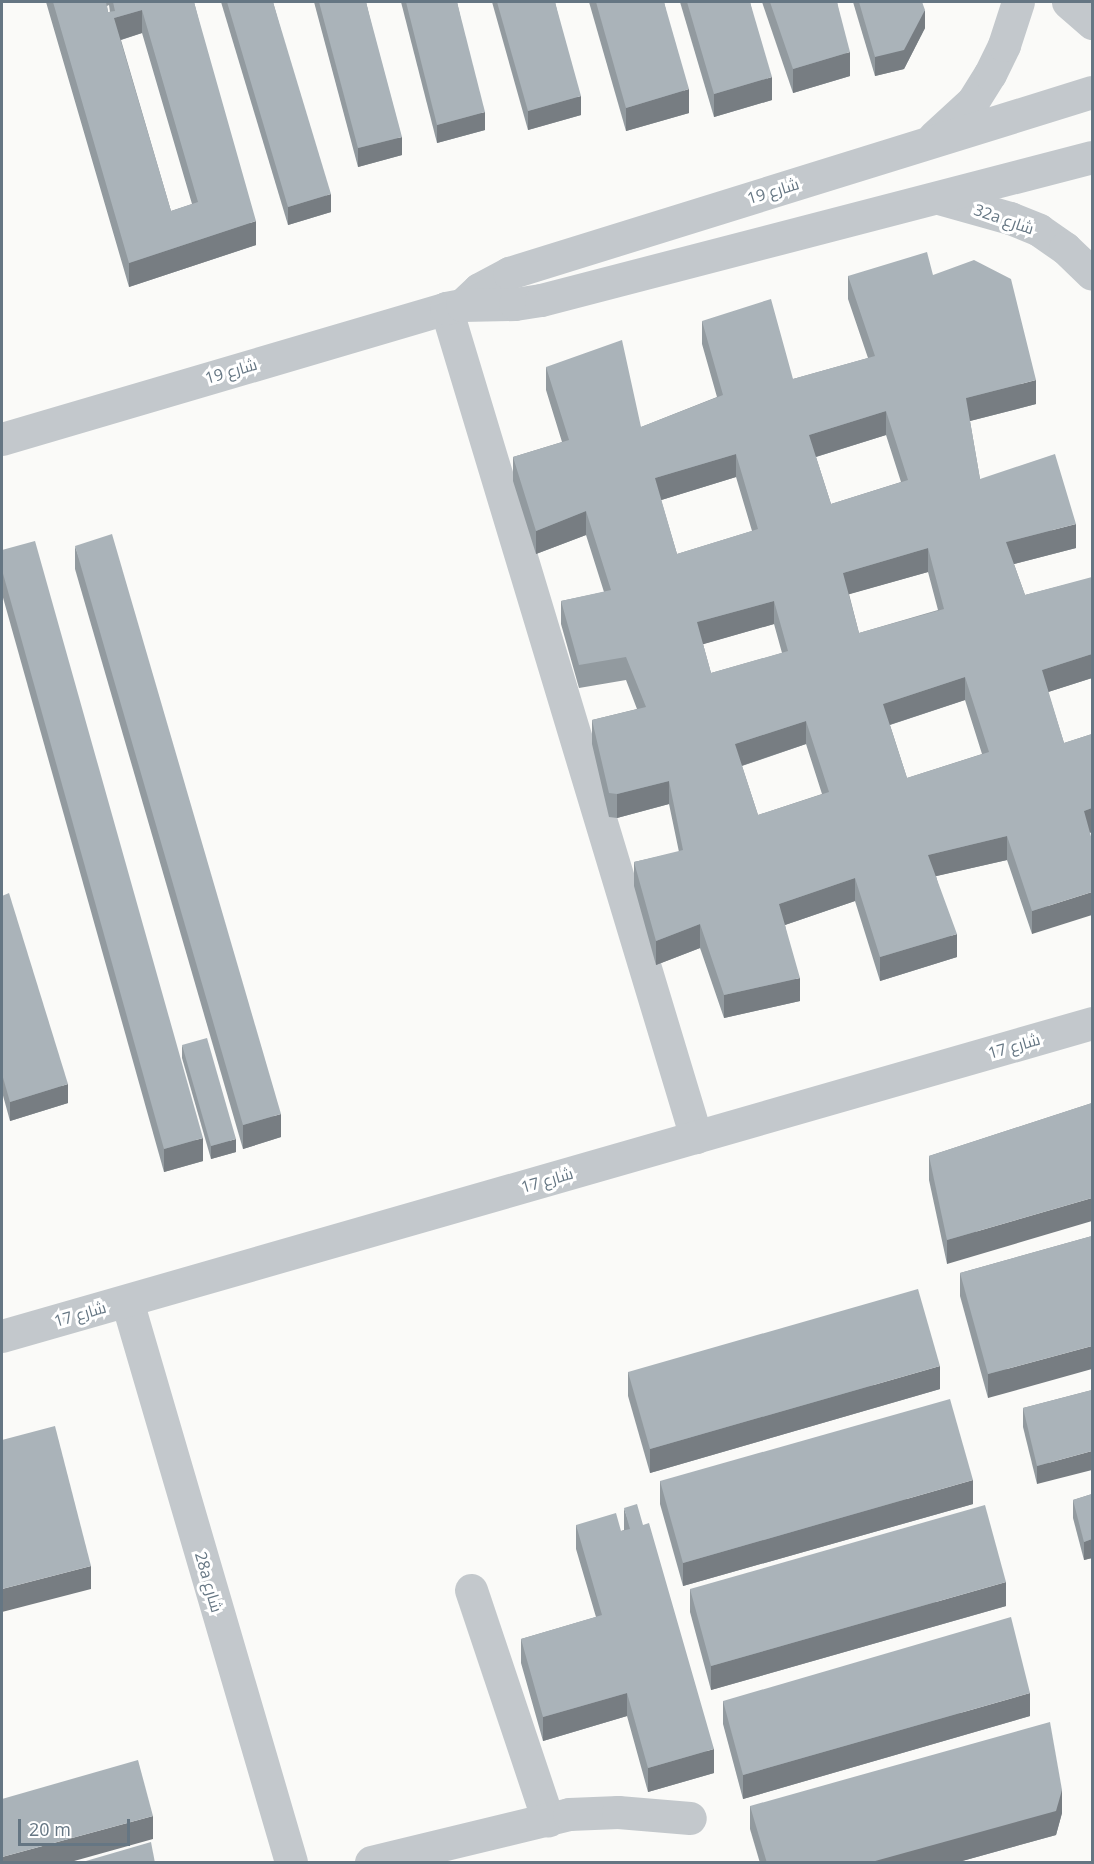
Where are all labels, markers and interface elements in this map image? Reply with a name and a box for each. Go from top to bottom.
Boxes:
street label: شارع 19 [745,174,801,208]
street label: 32a شارع [971,200,1037,238]
street label: شارع 19 [203,354,259,388]
street label: شارع 17 [986,1029,1042,1063]
street label: شارع 17 [519,1163,575,1197]
street label: شارع 17 [52,1297,108,1331]
street label: 28a شارع [191,1549,227,1615]
scale bar [21,1807,134,1845]
text: 20 m [29,1817,71,1841]

